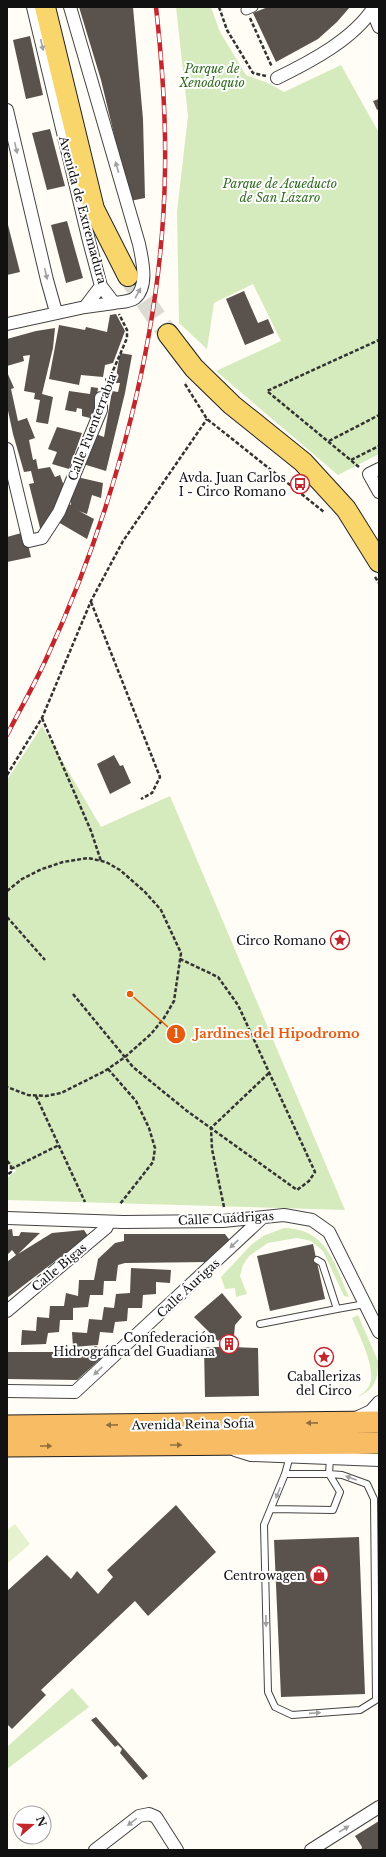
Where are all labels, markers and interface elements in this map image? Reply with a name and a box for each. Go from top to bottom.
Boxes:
one-way arrow [39,39,45,51]
park label: Parque de Xenodoquio [178,61,245,90]
street label: Avenida de Extremadura [56,133,110,286]
one-way arrow [13,142,19,154]
one-way arrow [114,161,120,173]
park label: Parque de Acueducto de San Lázaro [222,176,337,205]
one-way arrow [43,268,49,280]
one-way arrow [135,287,141,299]
street label: Calle Fuenterrabía [65,371,120,483]
place label: Avda. Juan Carlos I - Circo Romano [178,470,286,499]
bus stop icon: Avda. Juan Carlos I - Circo Romano [289,473,311,495]
place icon: Circo Romano [329,929,351,951]
place label: Circo Romano [236,933,326,948]
callout: Jardines del Hipodromo [166,1021,368,1046]
text: Jardines del Hipodromo [191,1025,360,1042]
text: 1 [173,1026,179,1041]
street label: Calle Cuádrigas [178,1208,274,1228]
street label: Calle Bigas [29,1240,89,1294]
one-way arrow [229,1240,239,1249]
street label: Calle Áurigas [153,1254,222,1321]
place label: Confederación Hidrográfica del Guadiana [53,1330,215,1359]
building icon: Confederación Hidrográfica del Guadiana [218,1333,240,1355]
place icon: Caballerizas del Circo [313,1346,335,1368]
one-way arrow [93,1367,103,1376]
place label: Caballerizas del Circo [287,1369,361,1398]
street label: Avenida Reina Sofía [130,1415,255,1433]
one-way arrow [305,1420,318,1426]
one-way arrow [105,1422,118,1428]
one-way arrow [170,1442,183,1448]
one-way arrow [40,1443,53,1449]
one-way arrow [345,1475,357,1481]
one-way arrow [274,1488,280,1500]
shop icon: Centrowagen [308,1564,330,1586]
place label: Centrowagen [223,1568,305,1583]
one-way arrow [263,1615,270,1627]
one-way arrow [309,1710,321,1717]
north arrow [12,1805,52,1845]
text: N [33,1814,50,1829]
one-way arrow [126,1818,137,1826]
one-way arrow [339,1825,349,1833]

